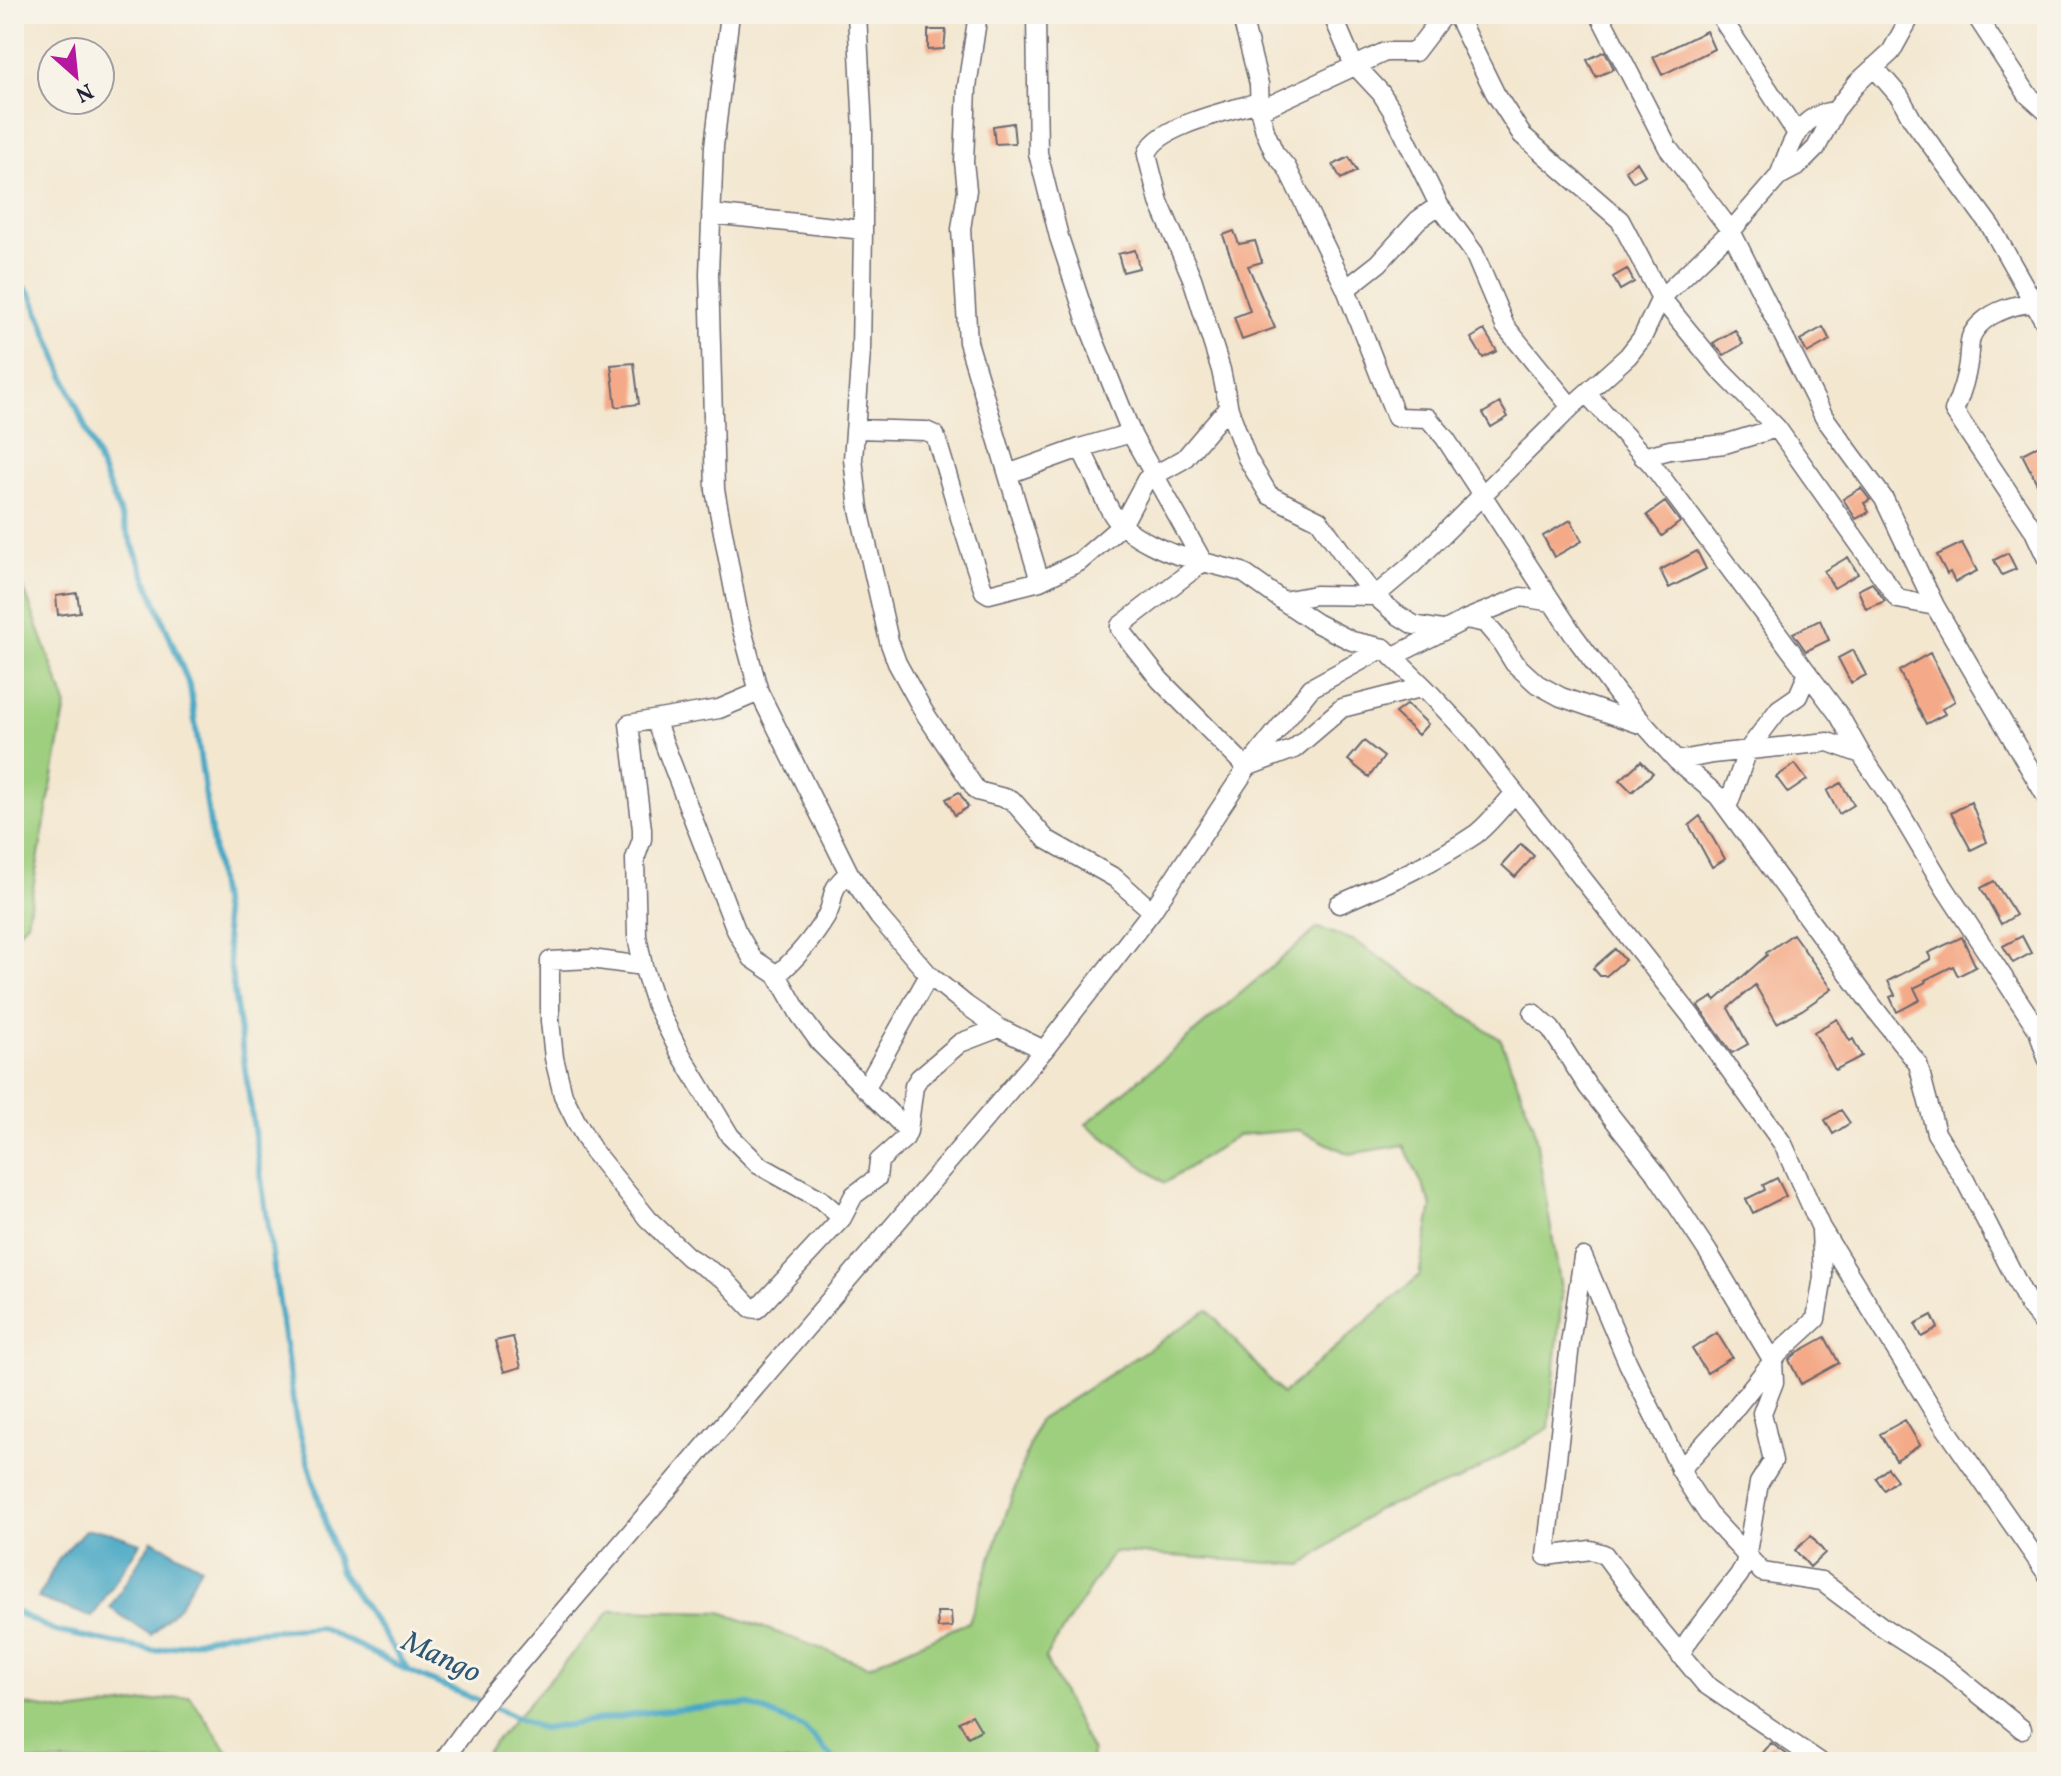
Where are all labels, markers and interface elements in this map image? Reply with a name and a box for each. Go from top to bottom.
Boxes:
north arrow [36,36,116,116]
text: N [70,74,98,109]
water label: Mango [394,1621,488,1695]

